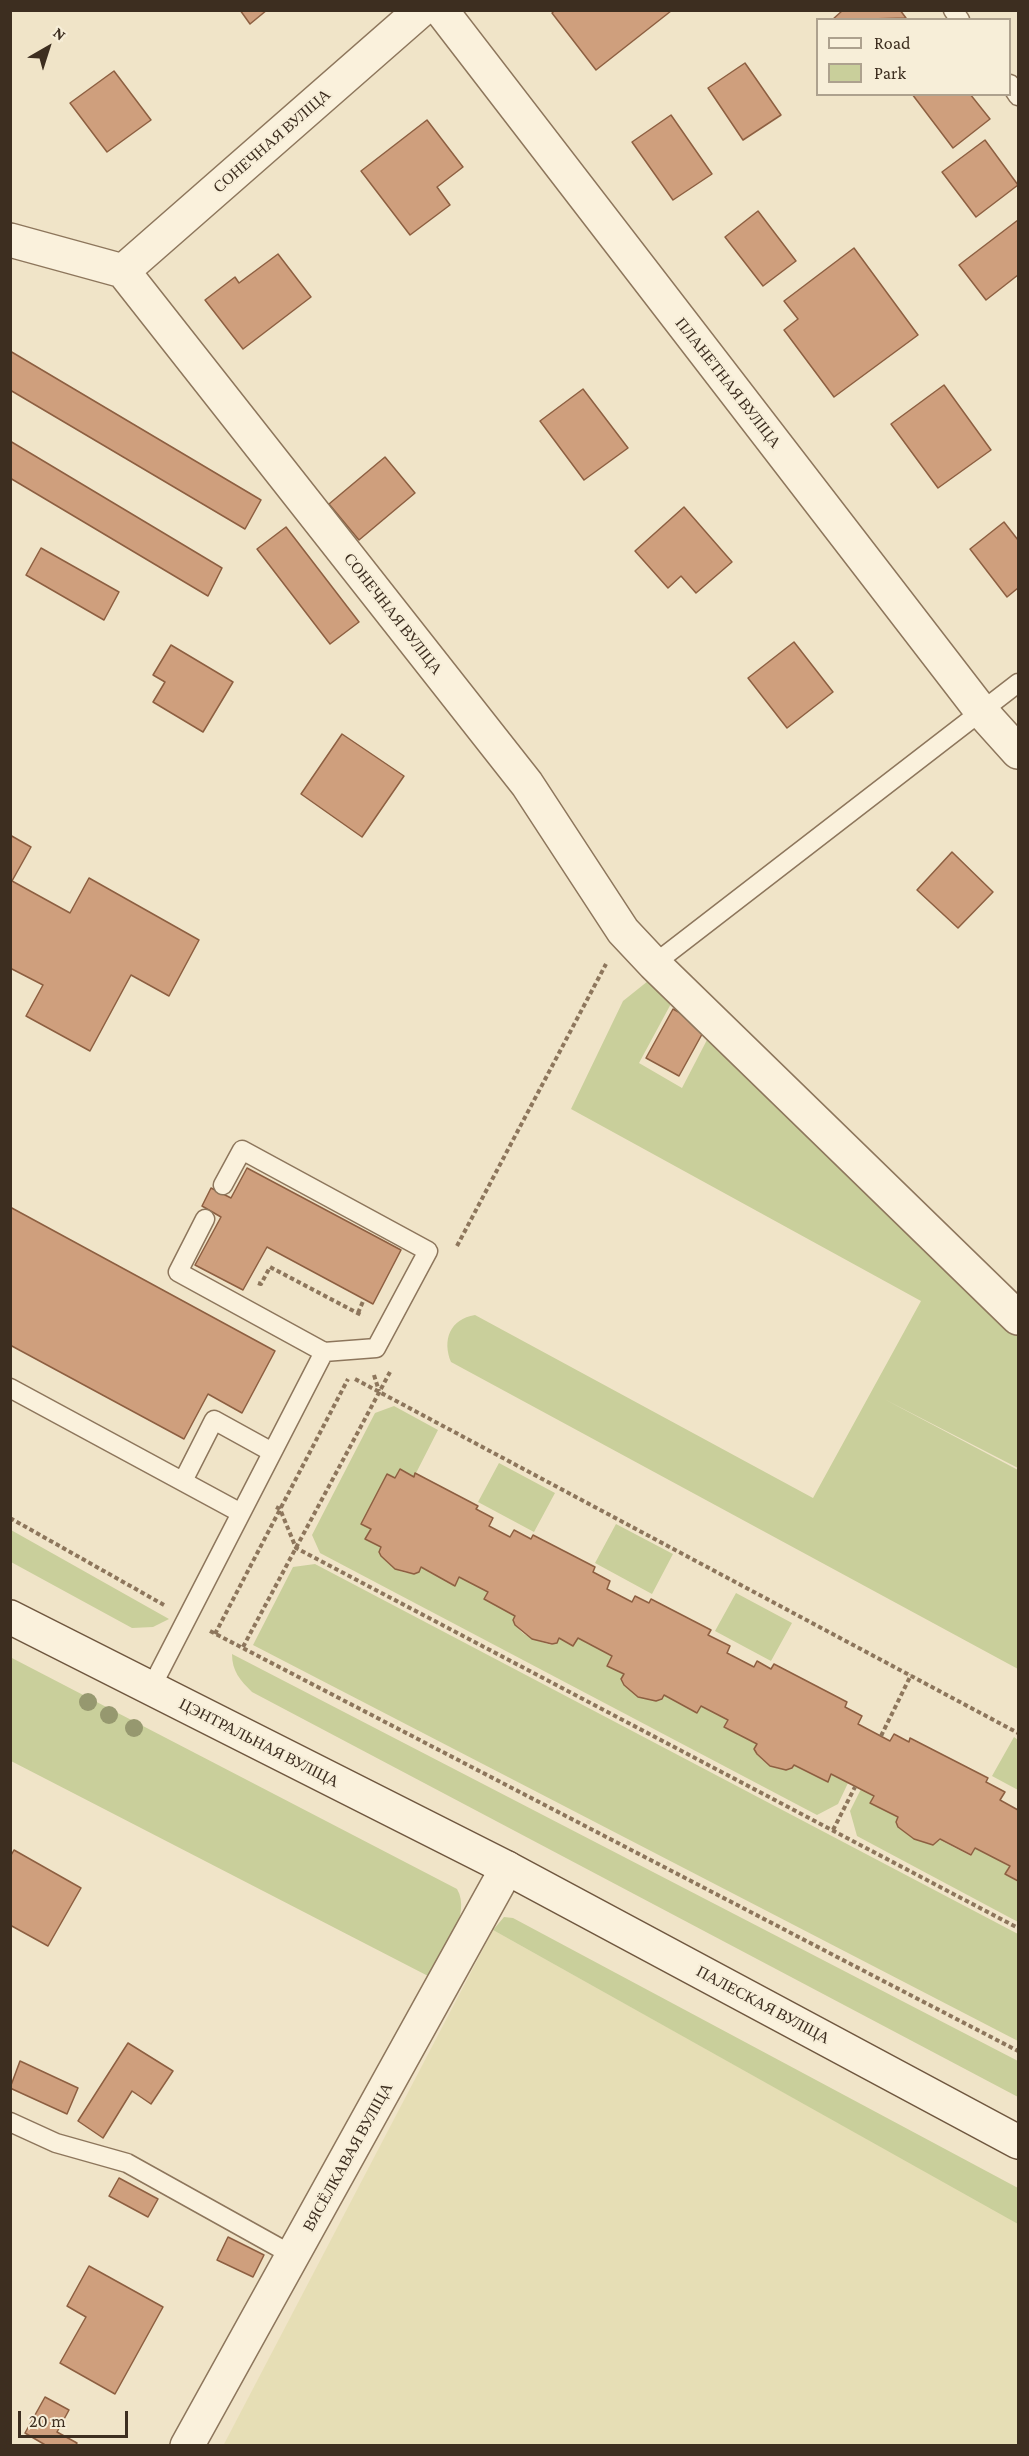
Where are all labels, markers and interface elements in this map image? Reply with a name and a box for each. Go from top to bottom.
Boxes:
north arrow [18,18,78,78]
legend [816,18,1011,96]
text: N [50,24,69,44]
text: Road [874,33,911,53]
text: Park [874,63,906,83]
street label: СОНЕЧНАЯ ВУЛІЦА [210,85,334,197]
street label: ПЛАНЕТНАЯ ВУЛІЦА [671,314,785,452]
street label: СОНЕЧНАЯ ВУЛІЦА [340,549,446,679]
street label: ЦЭНТРАЛЬНАЯ ВУЛІЦА [176,1694,342,1792]
street label: ПАЛЕСКАЯ ВУЛІЦА [693,1962,833,2048]
street label: ВЯСЁЛКАВАЯ ВУЛІЦА [299,2079,397,2235]
scale bar [21,2399,130,2437]
text: 20 m [29,2411,66,2431]

